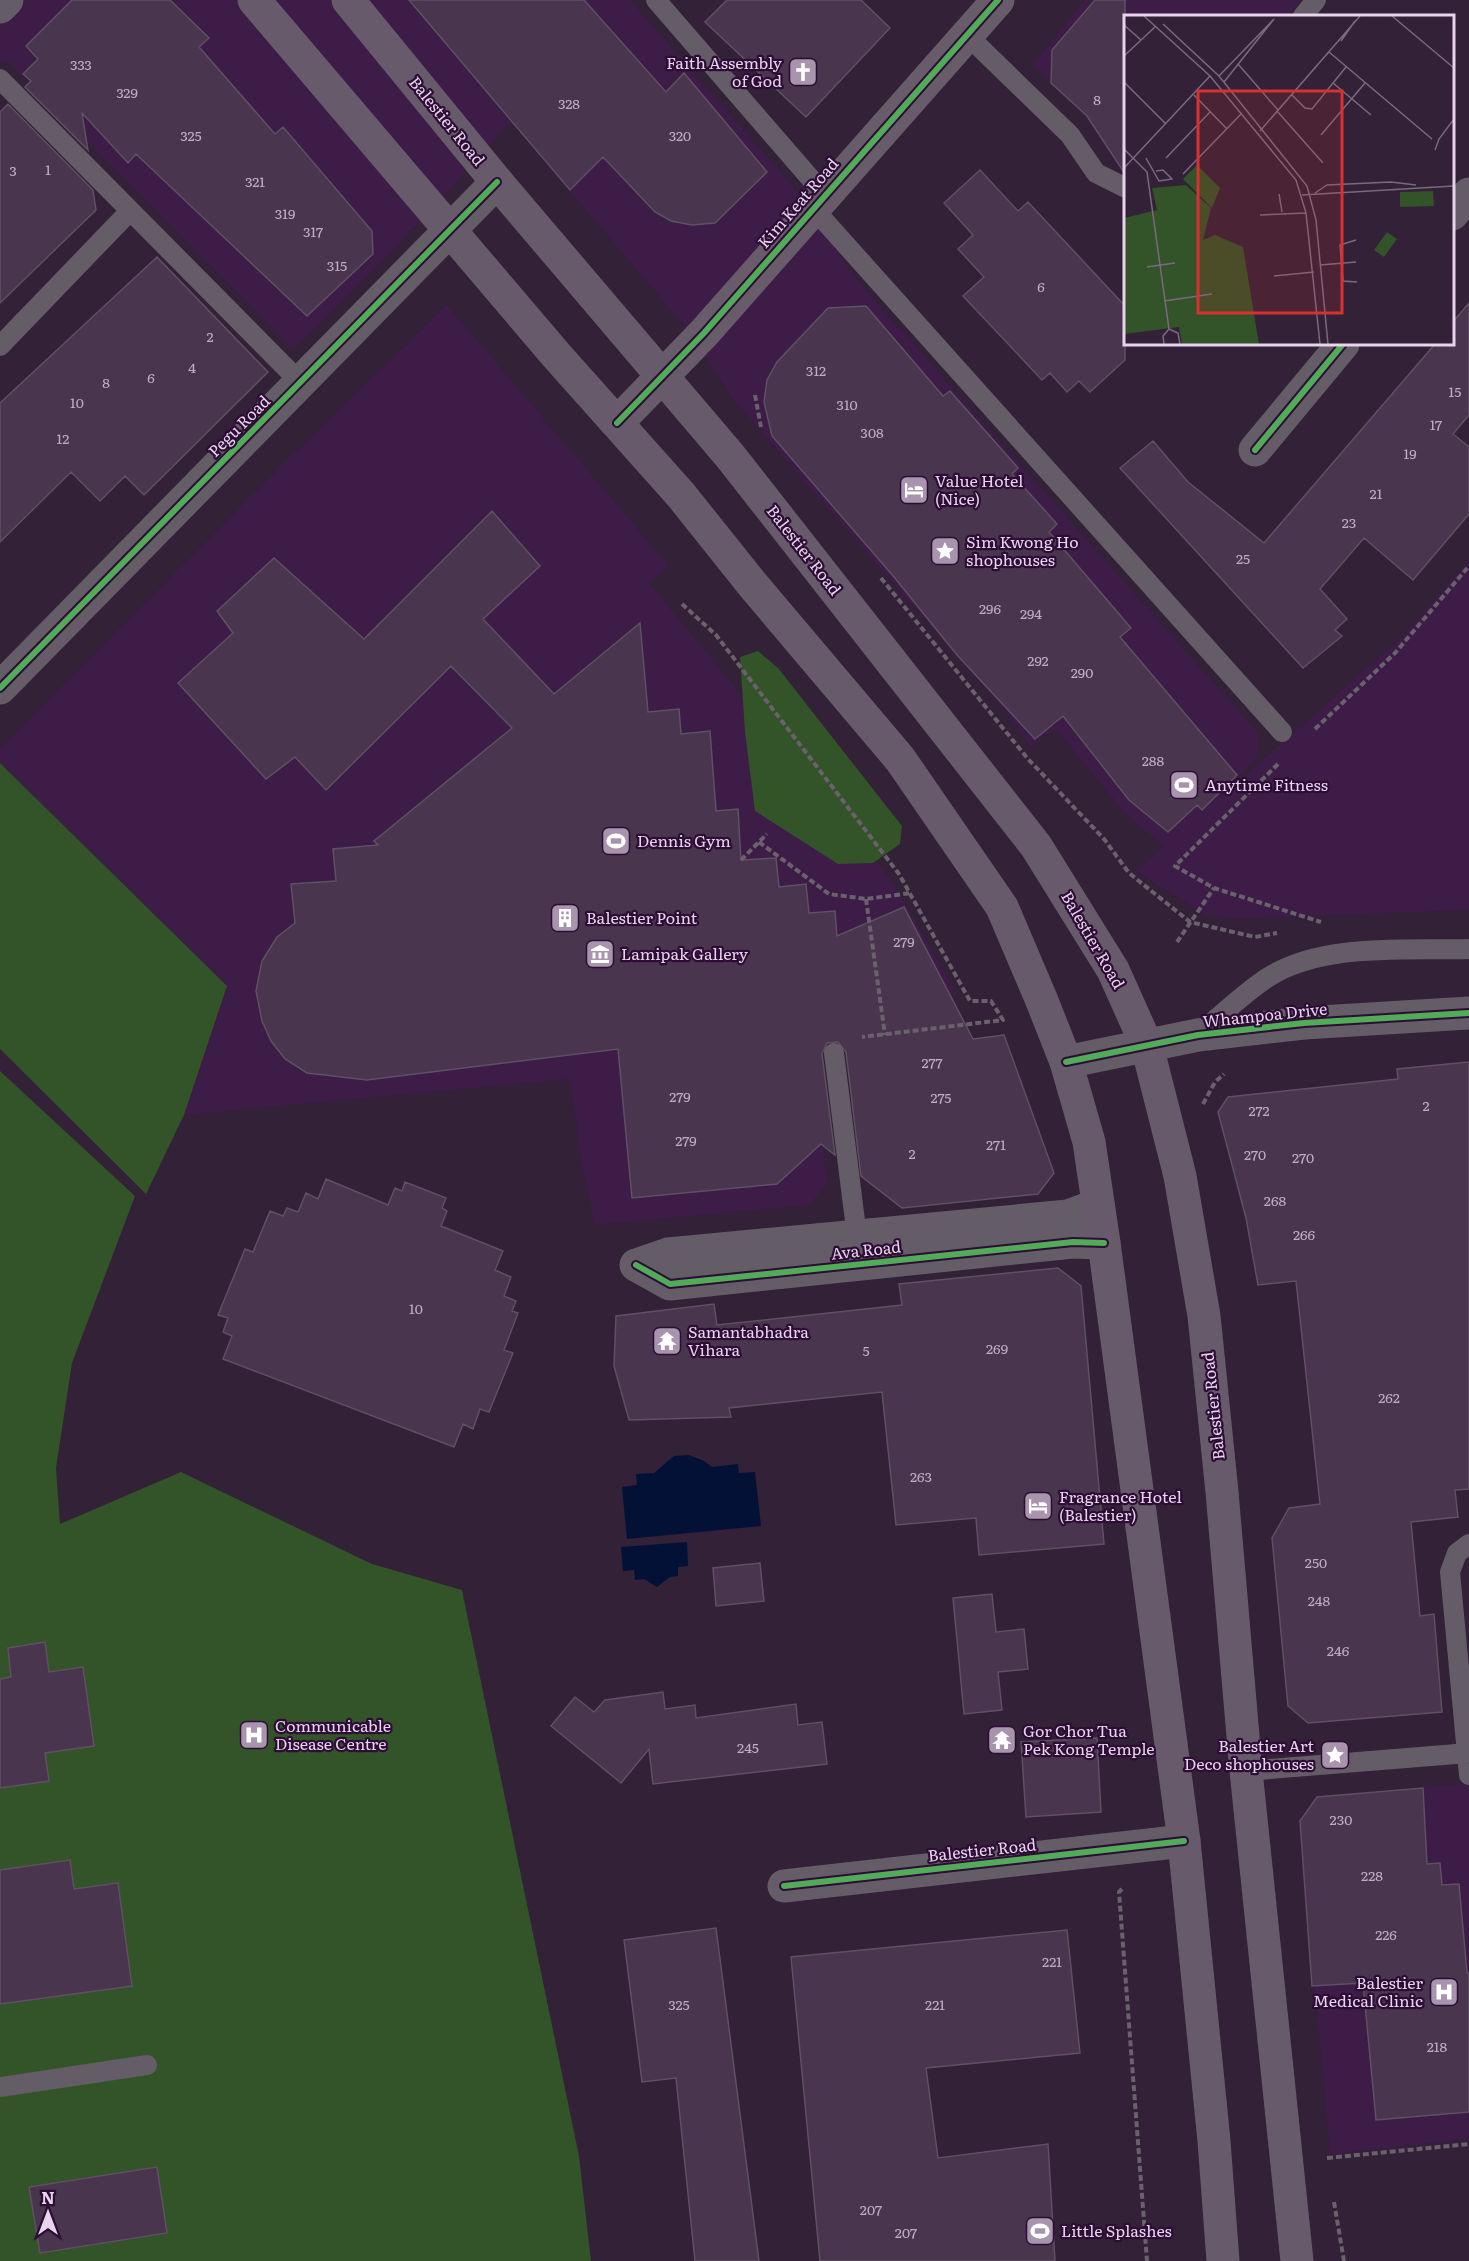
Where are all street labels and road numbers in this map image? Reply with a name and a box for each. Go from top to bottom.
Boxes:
street label: Balestier Road [404,70,492,170]
street label: Kim Keat Road [751,152,843,253]
street label: Pegu Road [202,389,275,462]
street label: Balestier Road [762,499,848,600]
street label: Balestier Road [1056,886,1132,993]
street label: Whampoa Drive [1201,996,1328,1032]
street label: Ava Road [830,1233,902,1265]
street label: Balestier Road [1194,1350,1230,1462]
street label: Balestier Road [926,1831,1038,1867]

